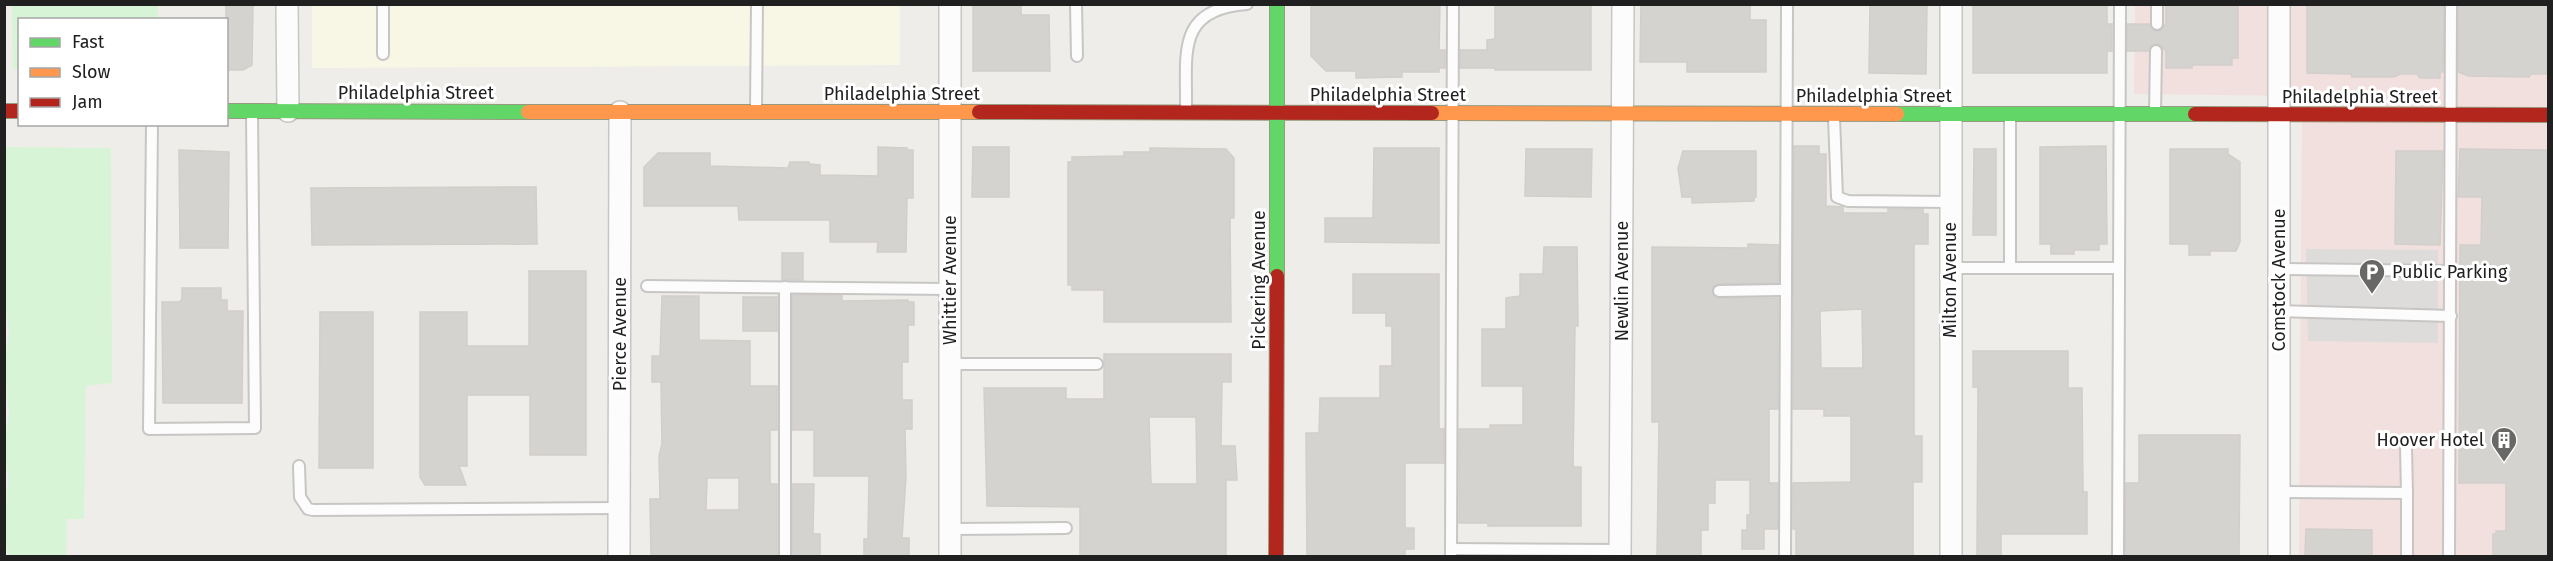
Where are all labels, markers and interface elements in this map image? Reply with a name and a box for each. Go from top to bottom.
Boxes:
legend [18,18,228,126]
text: Fast [72,31,105,53]
text: Slow [72,61,111,83]
street label: Philadelphia Street [338,82,495,104]
street label: Philadelphia Street [824,83,981,105]
street label: Philadelphia Street [1310,84,1467,106]
street label: Philadelphia Street [1796,85,1953,107]
street label: Philadelphia Street [2282,86,2439,108]
text: Jam [72,91,103,113]
street label: Comstock Avenue [2268,208,2290,352]
street label: Pickering Avenue [1248,210,1270,350]
street label: Whittier Avenue [939,215,961,345]
street label: Newlin Avenue [1611,221,1633,341]
street label: Milton Avenue [1939,222,1961,338]
parking icon: Public Parking [2357,257,2387,295]
place label: Public Parking [2392,261,2508,283]
street label: Pierce Avenue [609,277,631,391]
building icon: Hoover Hotel [2489,425,2519,463]
place label: Hoover Hotel [2376,429,2484,451]

